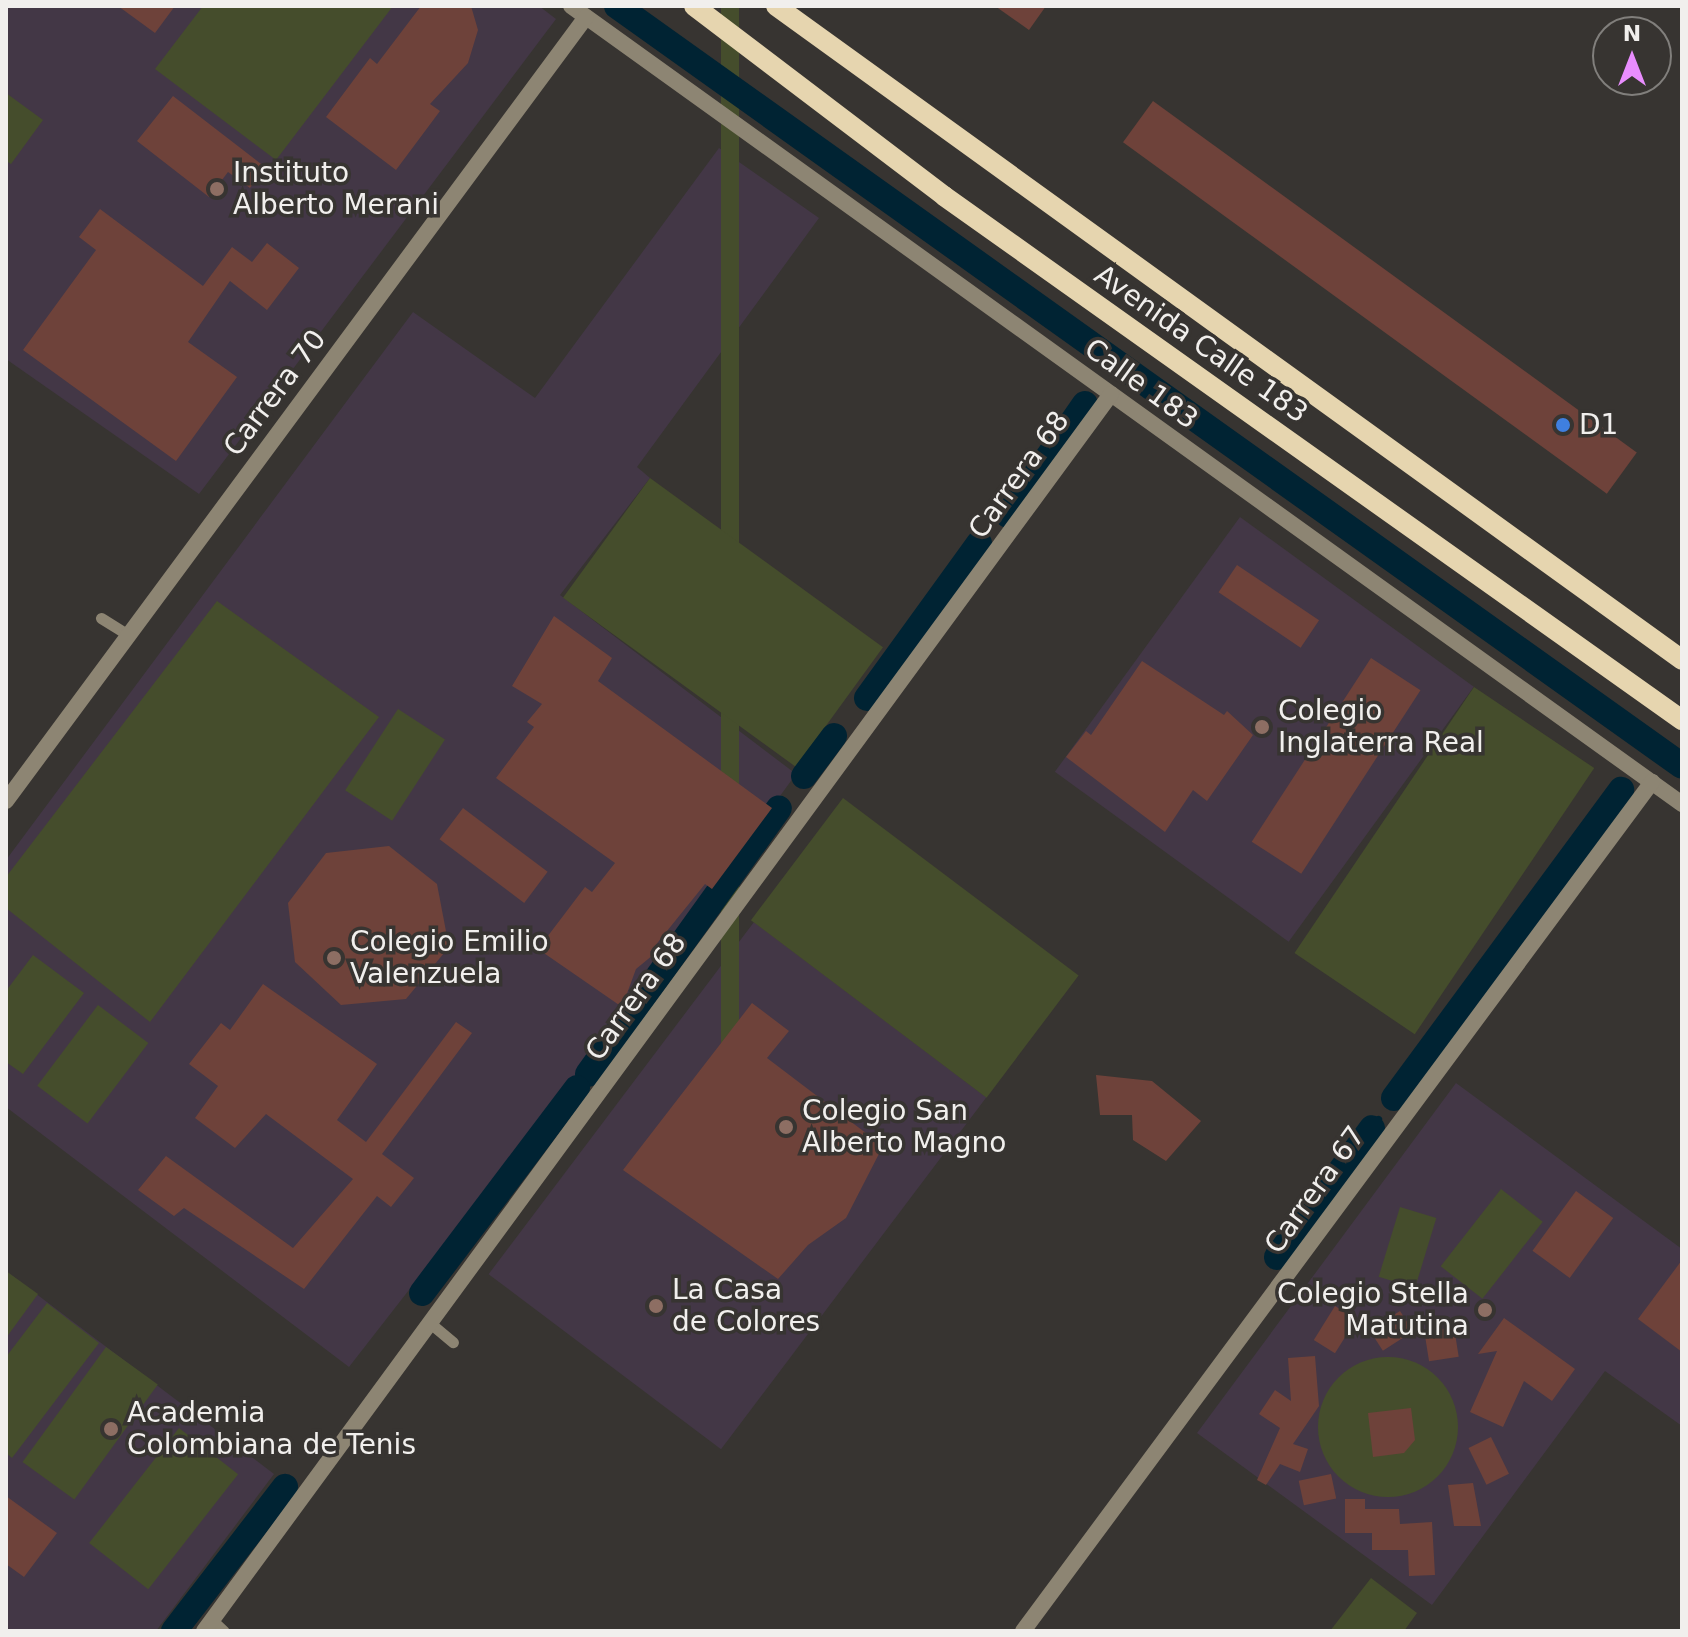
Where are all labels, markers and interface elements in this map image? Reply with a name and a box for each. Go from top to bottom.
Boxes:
north arrow [1592,16,1672,96]
text: N [1623,21,1641,46]
place label: Instituto Alberto Merani [233,156,439,222]
marker: Instituto Alberto Merani [208,180,226,198]
street label: Avenida Calle 183 [1088,258,1314,430]
street label: Carrera 70 [217,323,333,463]
street label: Calle 183 [1078,332,1204,436]
street label: Carrera 68 [962,405,1076,545]
place label: D1 [1579,408,1618,442]
marker: D1 [1554,416,1572,434]
place label: Colegio Inglaterra Real [1278,694,1484,760]
marker: Colegio Inglaterra Real [1253,718,1271,736]
place label: Colegio Emilio Valenzuela [350,925,549,991]
street label: Carrera 68 [579,927,693,1067]
marker: Colegio Emilio Valenzuela [325,949,343,967]
place label: Colegio San Alberto Magno [802,1094,1006,1160]
marker: Colegio San Alberto Magno [777,1118,795,1136]
street label: Carrera 67 [1258,1120,1372,1260]
place label: La Casa de Colores [672,1273,820,1339]
place label: Colegio Stella Matutina [1277,1277,1469,1343]
marker: La Casa de Colores [647,1297,665,1315]
marker: Colegio Stella Matutina [1476,1301,1494,1319]
place label: Academia Colombiana de Tenis [127,1396,416,1462]
marker: Academia Colombiana de Tenis [102,1420,120,1438]

